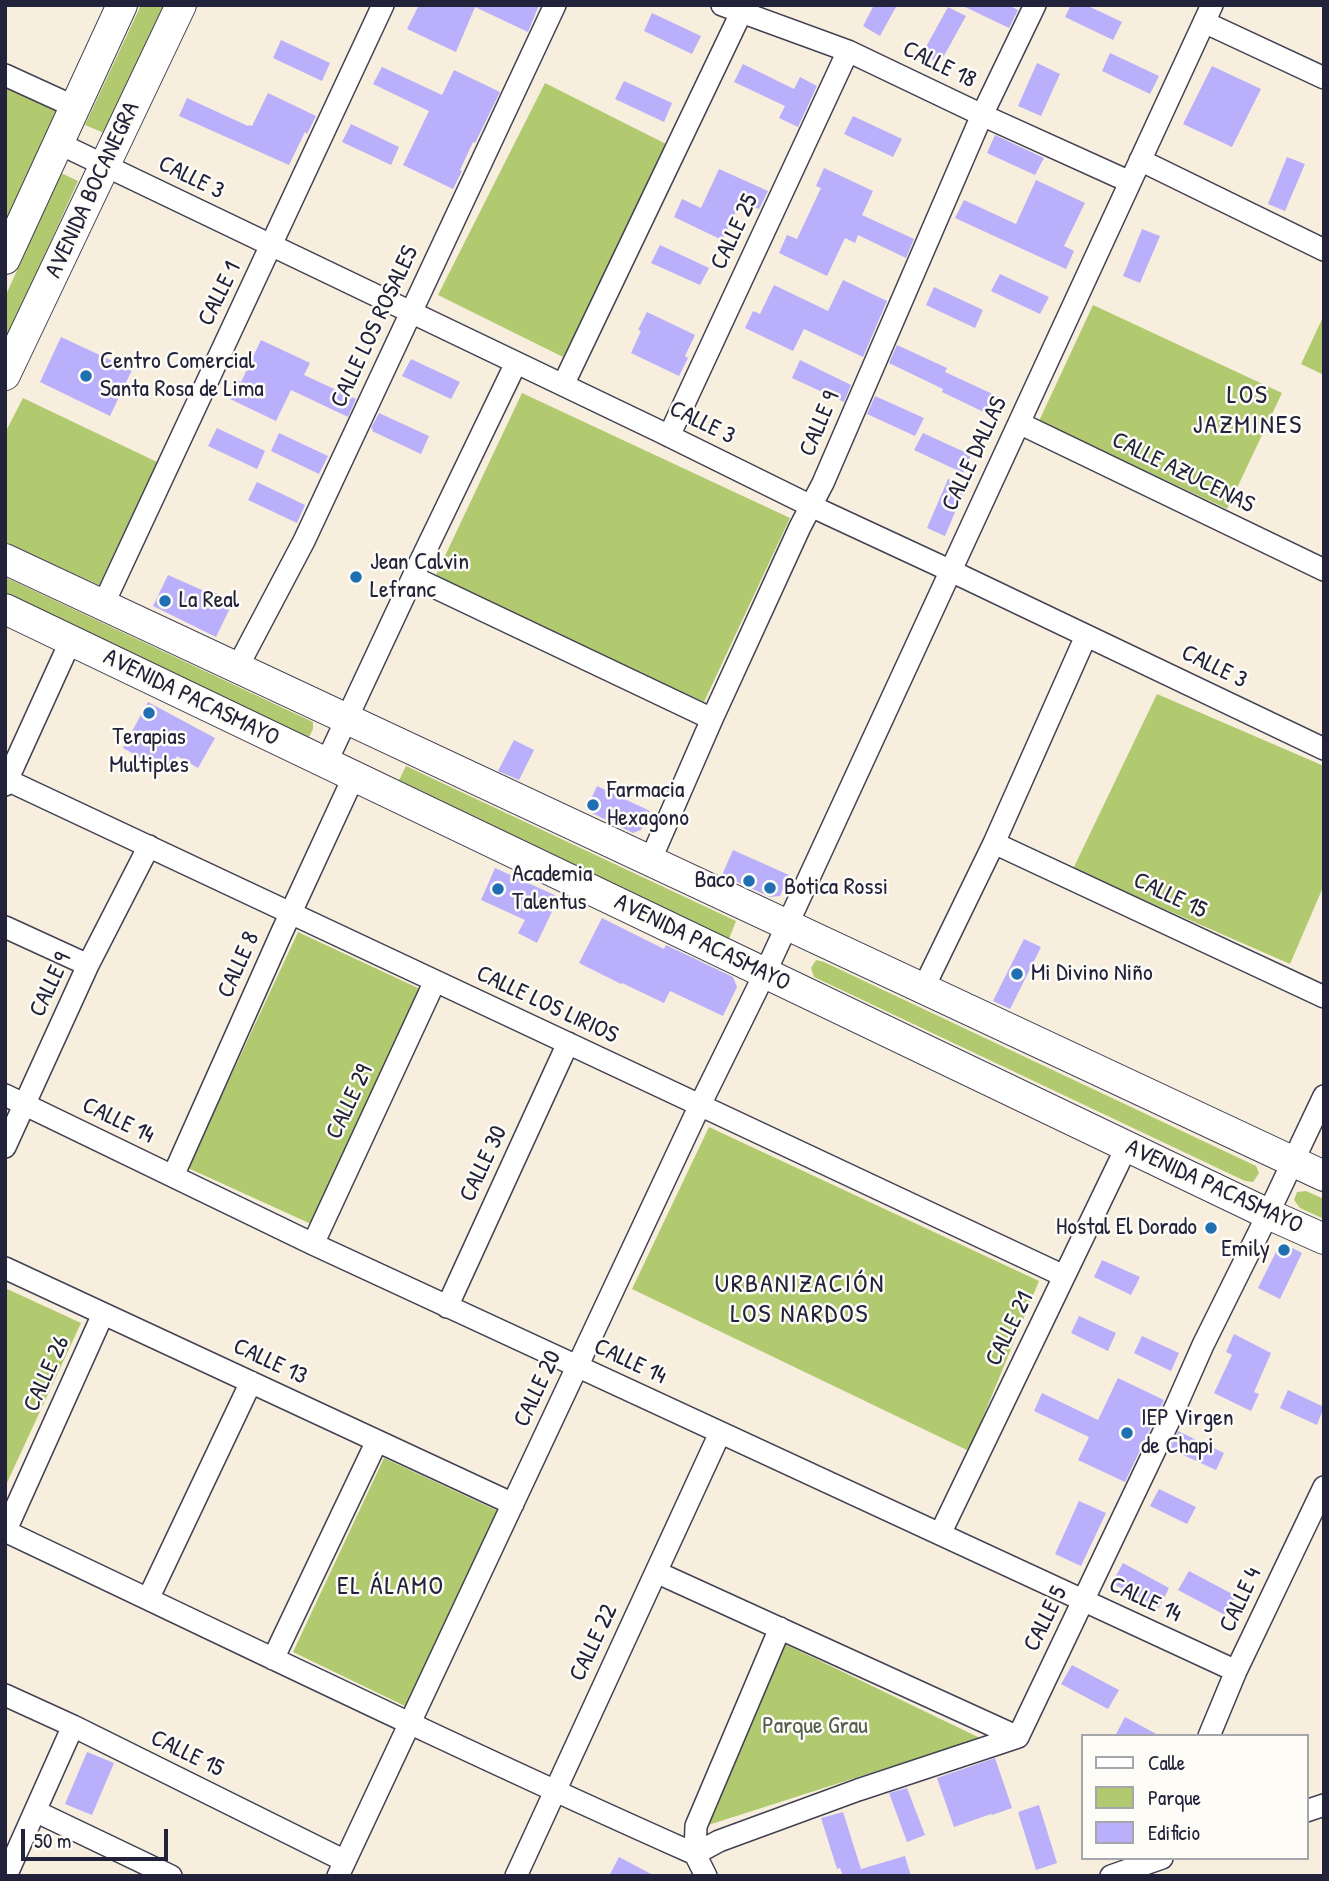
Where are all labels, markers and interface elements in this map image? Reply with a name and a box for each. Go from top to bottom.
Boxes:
street label: CALLE 18 [898,35,980,95]
street label: AVENIDA BOCANEGRA [40,97,146,283]
street label: CALLE 3 [153,150,229,206]
street label: CALLE 25 [705,190,765,274]
street label: CALLE LOS ROSALES [325,242,425,412]
street label: CALLE 1 [192,257,248,331]
place label: Centro Comercial Santa Rosa de Lima [100,348,264,404]
marker: Centro Comercial Santa Rosa de Lima [78,368,94,384]
district label: LOS JAZMINES [1194,380,1302,442]
street label: CALLE 9 [794,387,846,461]
street label: CALLE DALLAS [936,392,1014,516]
street label: CALLE 3 [664,395,740,451]
street label: CALLE AZUCENAS [1107,426,1259,520]
place label: Jean Calvin Lefranc [370,549,469,605]
marker: Jean Calvin Lefranc [348,569,364,585]
place label: La Real [179,587,239,615]
marker: La Real [157,593,173,609]
street label: CALLE 3 [1176,639,1252,695]
street label: AVENIDA PACASMAYO [98,643,284,753]
marker: Terapias Multiples [141,705,157,721]
place label: Terapias Multiples [109,724,189,780]
place label: Farmacia Hexagono [607,777,689,833]
marker: Farmacia Hexagono [585,797,601,813]
place label: Academia Talentus [512,861,592,917]
place label: Baco [694,867,735,895]
street label: CALLE 15 [1129,867,1211,925]
marker: Baco [741,873,757,889]
place label: Botica Rossi [784,874,888,902]
marker: Botica Rossi [762,880,778,896]
marker: Academia Talentus [490,881,506,897]
street label: AVENIDA PACASMAYO [609,888,795,998]
street label: CALLE 8 [212,928,266,1002]
street label: CALLE 9 [24,948,78,1022]
street label: CALLE LOS LIRIOS [472,960,622,1050]
place label: Mi Divino Niño [1031,960,1153,988]
marker: Mi Divino Niño [1009,966,1025,982]
street label: CALLE 29 [320,1060,380,1144]
street label: CALLE 14 [77,1091,159,1151]
street label: CALLE 30 [454,1122,514,1206]
street label: AVENIDA PACASMAYO [1121,1133,1307,1241]
place label: Hostal El Dorado [1056,1214,1197,1242]
marker: Hostal El Dorado [1203,1220,1219,1236]
place label: Emily [1221,1236,1270,1264]
marker: Emily [1276,1242,1292,1258]
district label: URBANIZACIÓN LOS NARDOS [716,1269,884,1330]
street label: CALLE 21 [980,1287,1040,1371]
street label: CALLE 26 [18,1332,76,1416]
street label: CALLE 13 [228,1332,312,1392]
street label: CALLE 14 [589,1333,671,1391]
street label: CALLE 20 [508,1346,568,1432]
place label: IEP Virgen de Chapi [1141,1405,1233,1461]
marker: IEP Virgen de Chapi [1119,1425,1135,1441]
street label: CALLE 4 [1214,1563,1268,1637]
district label: EL ÁLAMO [338,1571,444,1603]
street label: CALLE 14 [1104,1571,1186,1629]
street label: CALLE 5 [1018,1582,1074,1656]
street label: CALLE 22 [564,1600,624,1686]
park label: Parque Grau [762,1713,868,1741]
street label: CALLE 15 [146,1724,228,1784]
legend [1080,1734,1308,1860]
text: Calle [1148,1748,1185,1777]
text: Parque [1148,1783,1201,1812]
scale bar [24,1814,172,1858]
text: Edificio [1148,1818,1200,1847]
text: 50 m [34,1826,71,1855]

